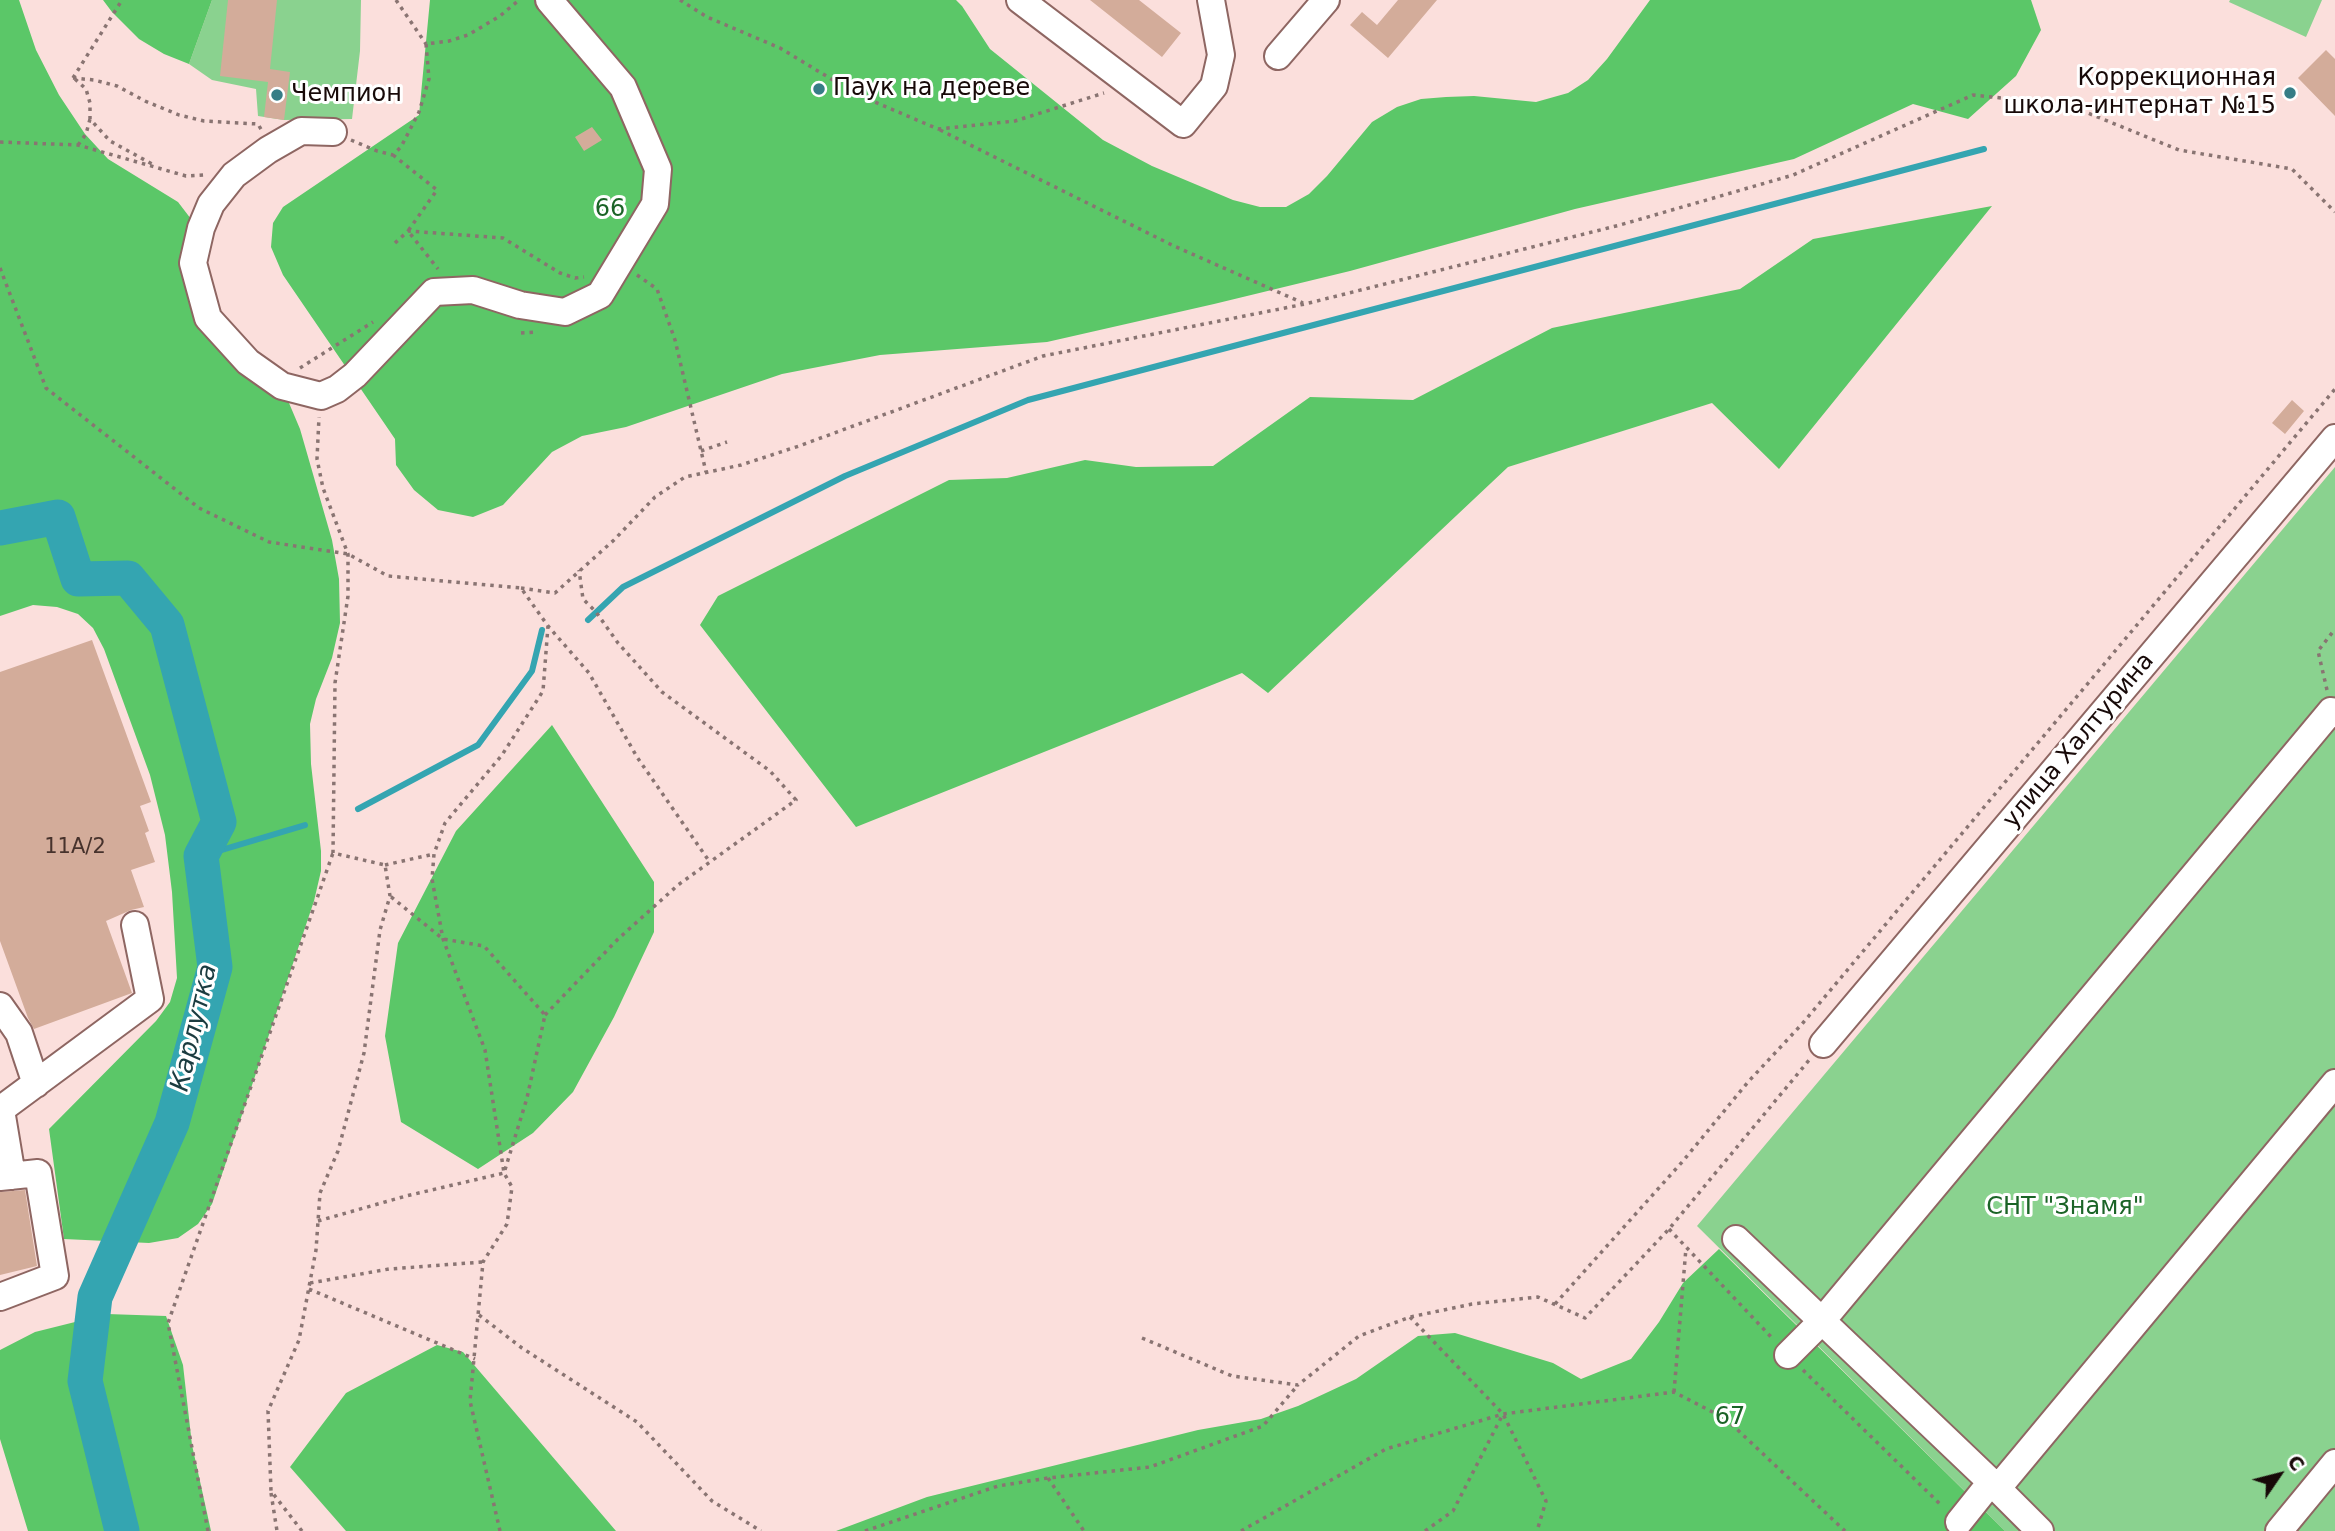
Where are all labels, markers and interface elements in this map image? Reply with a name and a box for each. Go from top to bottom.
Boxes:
place label: Коррекционная школа-интернат №15 [2003,65,2276,121]
place label: Паук на дереве [833,75,1030,103]
place label: Чемпион [291,81,402,109]
marker: Паук на дереве [811,81,827,97]
marker: Коррекционная школа-интернат №15 [2282,85,2298,101]
marker: Чемпион [269,87,285,103]
park label: 66 [595,196,625,224]
street label: улица Халтурина [1997,648,2161,834]
house number: 11А/2 [44,835,106,861]
water label: Карлутка [165,961,225,1095]
park label: СНТ "Знамя" [1986,1194,2144,1222]
park label: 67 [1715,1404,1745,1432]
north arrow [2244,1440,2314,1510]
text: С [2283,1451,2309,1475]

